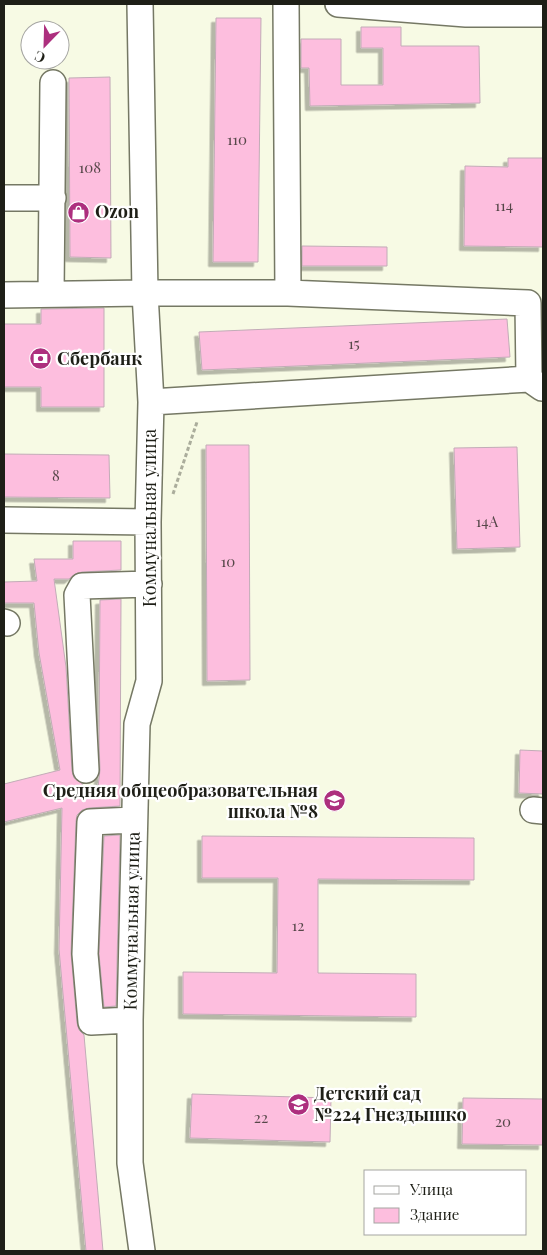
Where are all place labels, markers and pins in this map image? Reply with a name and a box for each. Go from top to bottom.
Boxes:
place label: Ozon [95,199,139,223]
shop icon: Ozon [67,200,91,224]
place label: Сбербанк [57,346,142,370]
bank icon: Сбербанк [29,347,53,371]
place label: Средняя общеобразовательная школа №8 [43,778,318,823]
school or university icon: Средняя общеобразовательная школа №8 [322,789,346,813]
place label: Детский сад №224 Гнездышко [314,1081,467,1126]
school or university icon: Детский сад №224 Гнездышко [286,1092,310,1116]

